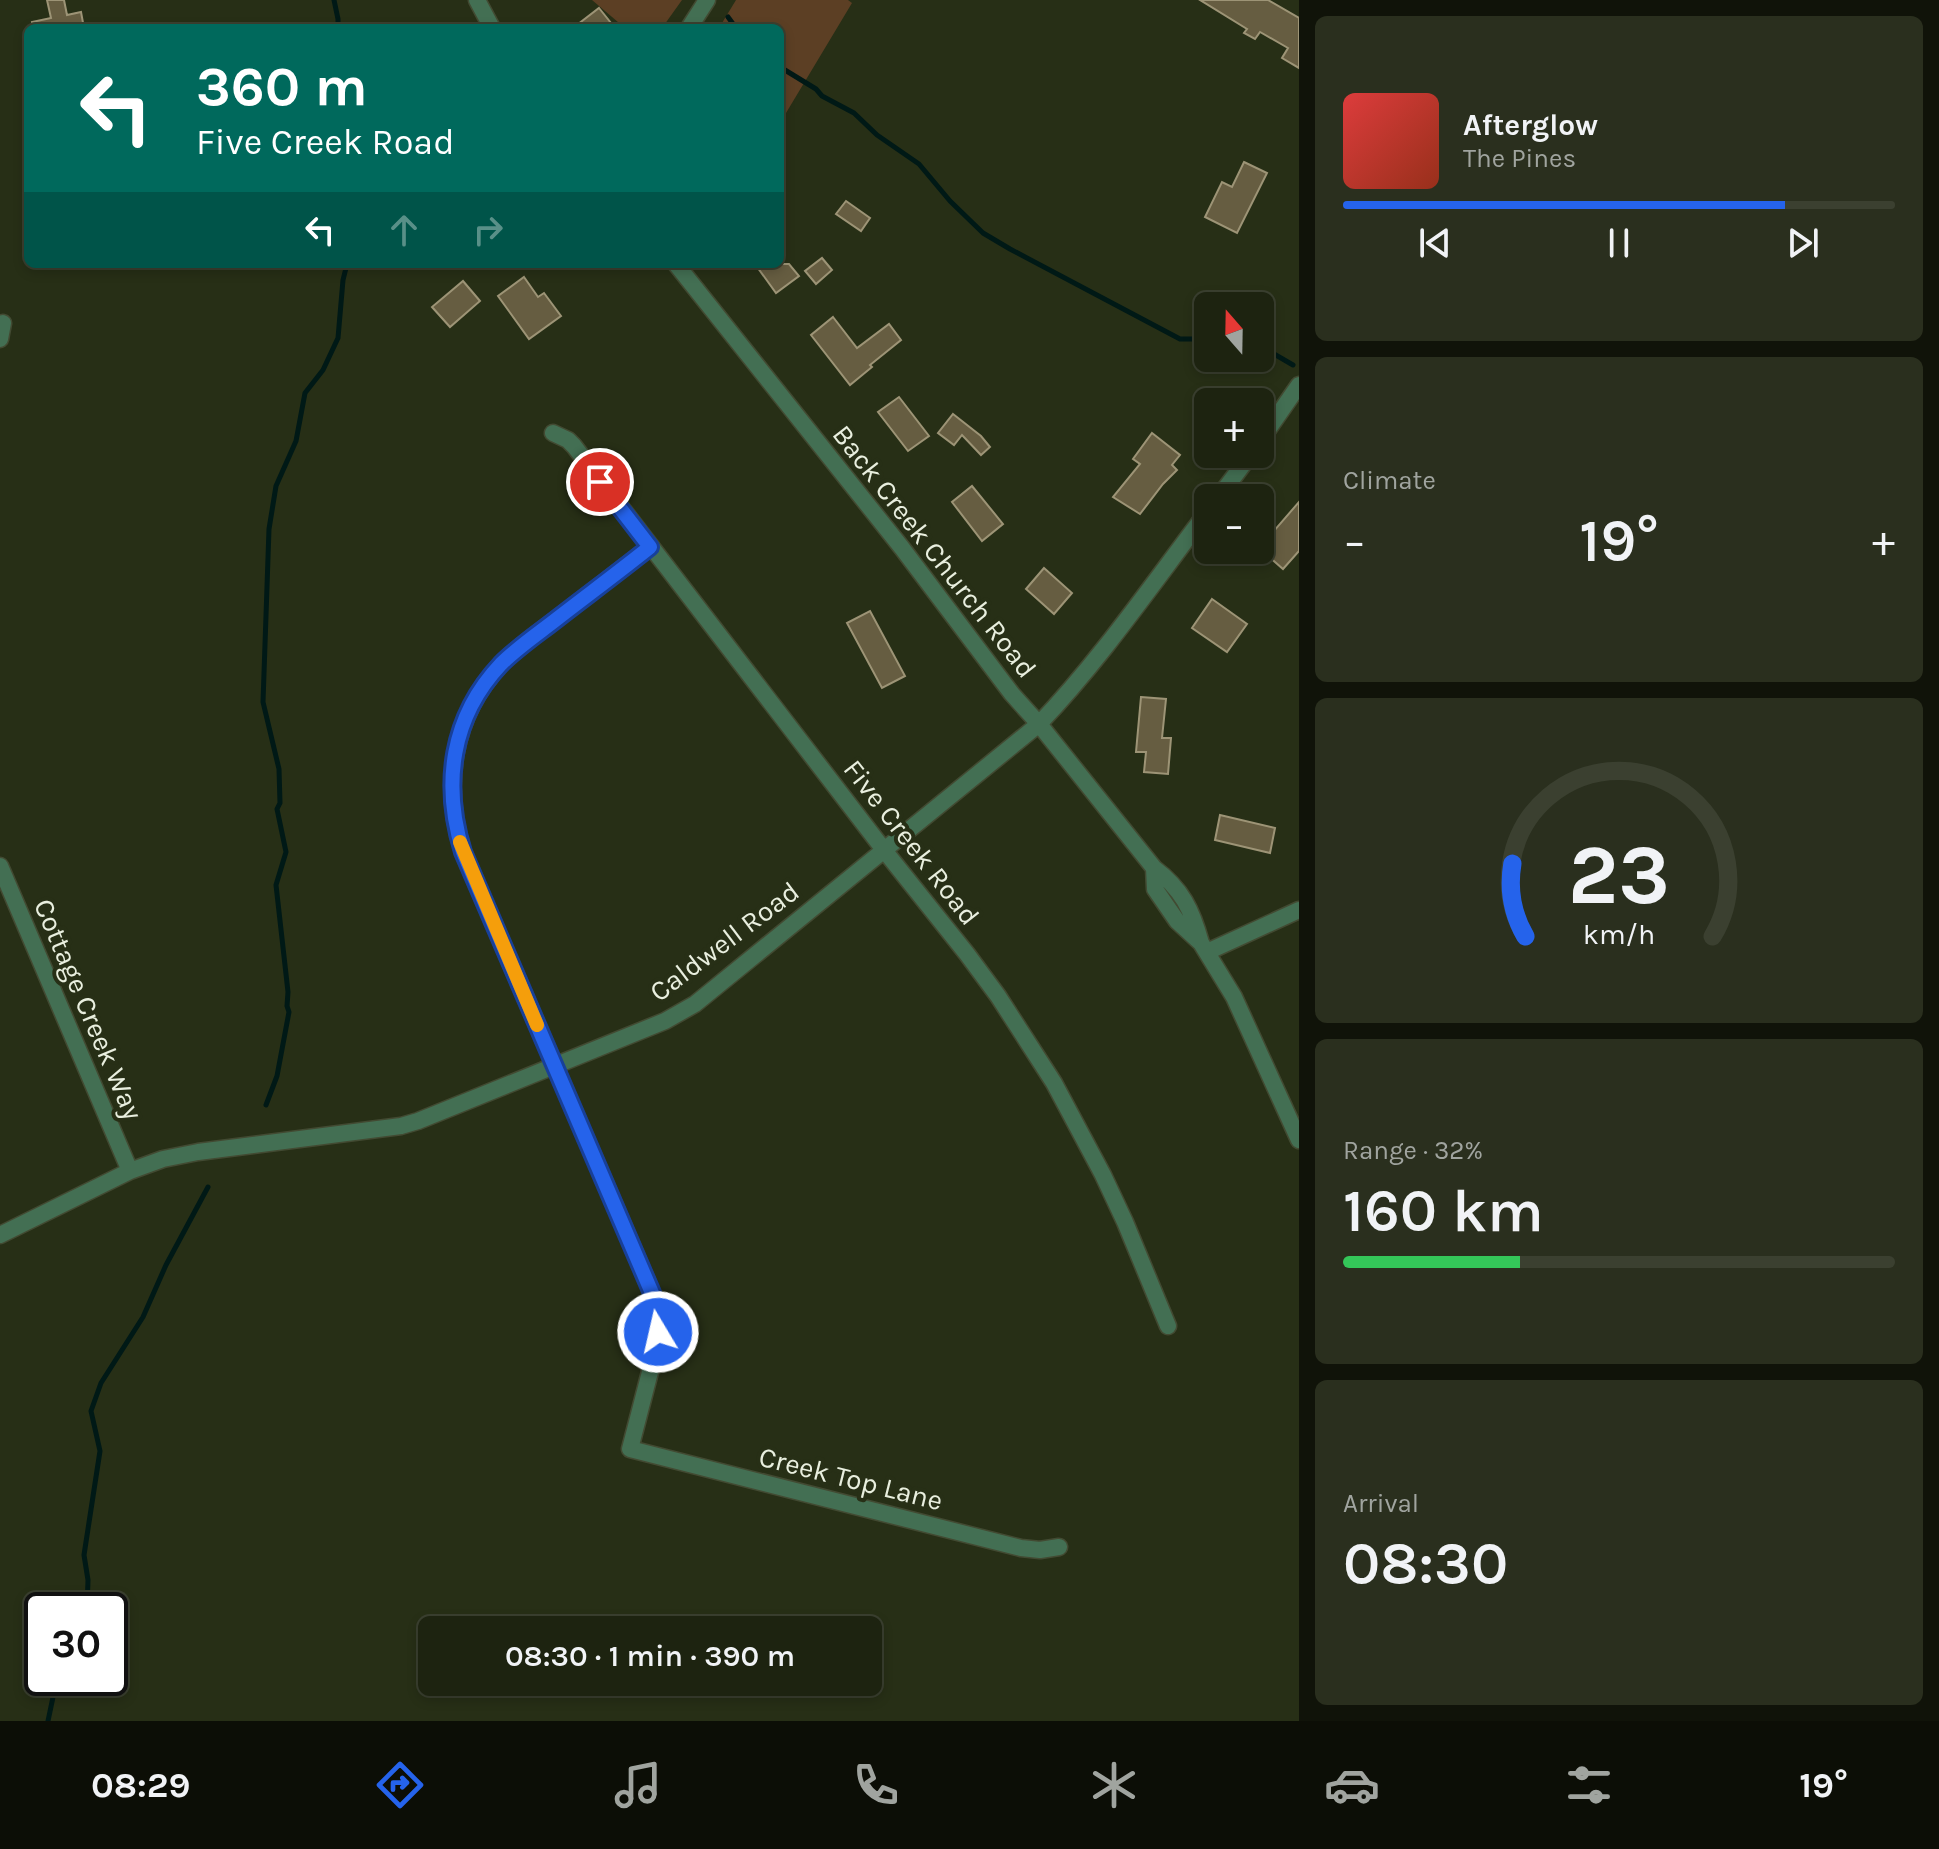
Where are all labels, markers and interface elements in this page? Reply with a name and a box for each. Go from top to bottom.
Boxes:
text: 360 m [196,54,368,119]
icon: left [64,56,168,160]
text: Afterglow [1463,107,1598,143]
text: Five Creek Road [196,121,454,163]
text: The Pines [1463,143,1576,174]
icon: left [298,208,342,252]
icon: ahead [382,208,426,252]
icon: right [466,208,510,252]
icon: previous [1413,221,1457,265]
icon: pause [1597,221,1641,265]
icon: next [1781,221,1825,265]
north arrow [1194,292,1274,372]
map controls [1194,292,1274,564]
button: + [1194,388,1274,468]
street label: Back Creek Church Road [826,418,1044,684]
pin [566,448,634,516]
icon: arrive [578,460,622,504]
text: Climate [1343,465,1436,496]
button: − [1194,484,1274,564]
text: 19° [1579,506,1659,576]
text: − [1343,516,1366,567]
text: + [1872,516,1895,567]
street label: Five Creek Road [837,753,986,932]
text: 23 [1568,826,1670,923]
street label: Caldwell Road [643,875,805,1008]
street label: Cottage Creek Way [27,894,150,1125]
text: km/h [1583,918,1655,951]
text: Range · 32% [1343,1135,1483,1166]
text: 160 km [1343,1176,1544,1246]
position arrow [616,1290,700,1374]
street label: Creek Top Lane [755,1440,946,1517]
text: Arrival [1343,1488,1419,1519]
text: 08:30 [1343,1529,1508,1599]
speed limit sign: 30 [24,1592,128,1696]
text: 08:30 · 1 min · 390 m [505,1638,795,1674]
icon: directions [372,1757,428,1813]
icon: music [610,1757,666,1813]
icon: phone [848,1757,904,1813]
icon: climate [1086,1757,1142,1813]
icon: car [1324,1757,1380,1813]
icon: filters [1561,1757,1617,1813]
text: 08:29 [91,1764,190,1806]
text: 19° [1799,1764,1848,1806]

